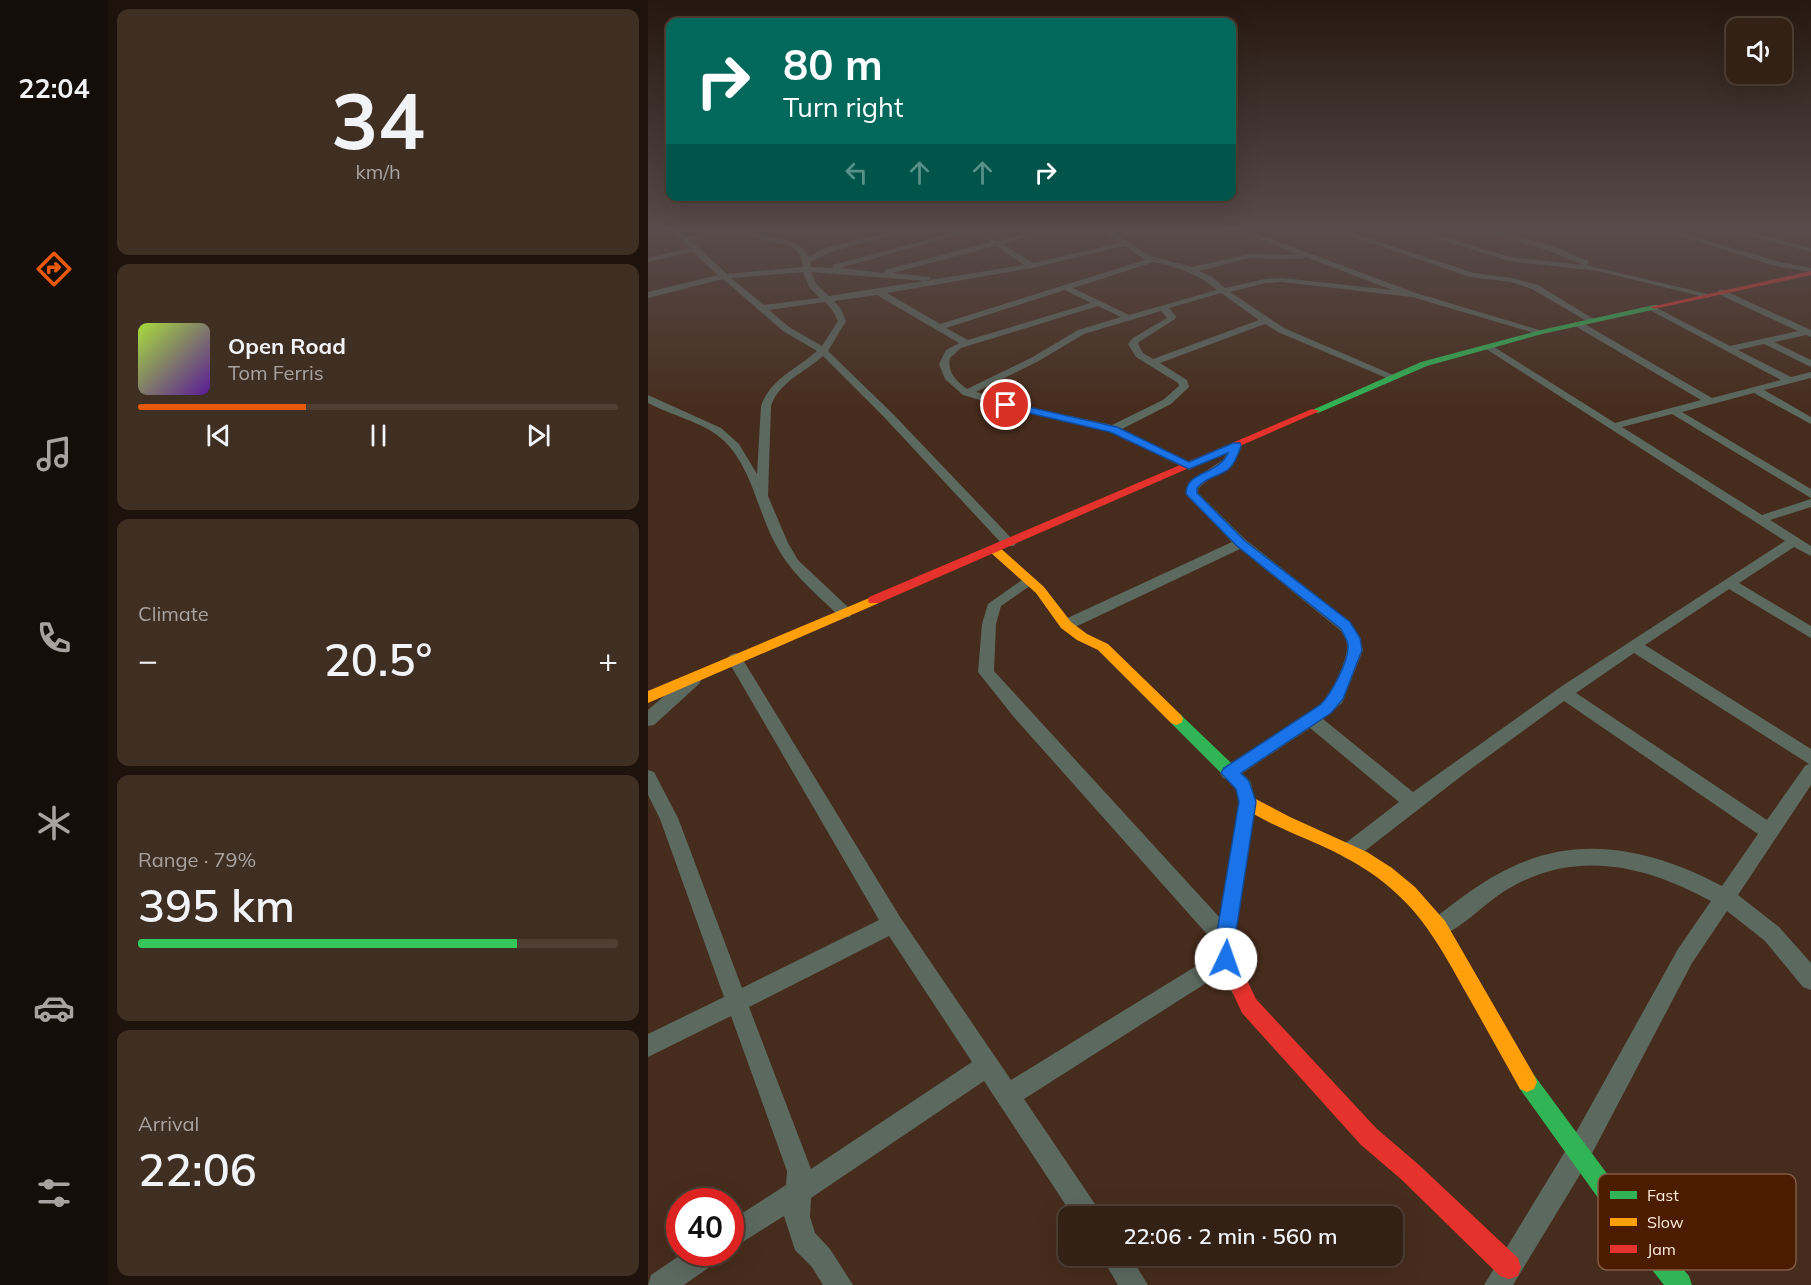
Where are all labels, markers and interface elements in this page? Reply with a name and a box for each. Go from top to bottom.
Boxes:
map controls [1726,18,1792,84]
button: sound [1726,18,1792,84]
text: 80 m [783,38,883,91]
icon: right [684,42,762,120]
text: 22:04 [18,71,90,105]
text: 34 [331,71,425,169]
text: Turn right [783,90,903,124]
icon: left [840,156,873,189]
icon: ahead [903,156,936,189]
icon: ahead [966,156,999,189]
icon: right [1029,156,1062,189]
text: km/h [355,159,401,184]
icon: directions [33,248,75,290]
text: Open Road [228,332,346,360]
text: Tom Ferris [228,360,324,385]
pin [980,379,1031,430]
icon: arrive [989,388,1022,421]
icon: previous [202,419,235,452]
icon: pause [362,419,395,452]
icon: next [522,419,555,452]
icon: music [33,433,75,475]
text: Climate [138,601,209,626]
icon: phone [33,617,75,659]
text: 20.5° [324,631,432,687]
text: − [138,639,158,680]
text: + [598,639,618,680]
icon: climate [33,802,75,844]
text: Range · 79% [138,847,256,872]
text: 395 km [138,877,295,933]
position arrow [1194,927,1258,991]
icon: car [33,987,75,1029]
text: Arrival [138,1111,199,1136]
text: 22:06 [138,1141,257,1197]
icon: filters [33,1172,75,1214]
legend [1598,1174,1796,1270]
text: Fast [1647,1185,1679,1205]
speed limit sign: 40 [666,1188,744,1266]
text: Slow [1647,1212,1684,1232]
text: 22:06 · 2 min · 560 m [1123,1222,1338,1250]
text: Jam [1647,1239,1676,1259]

